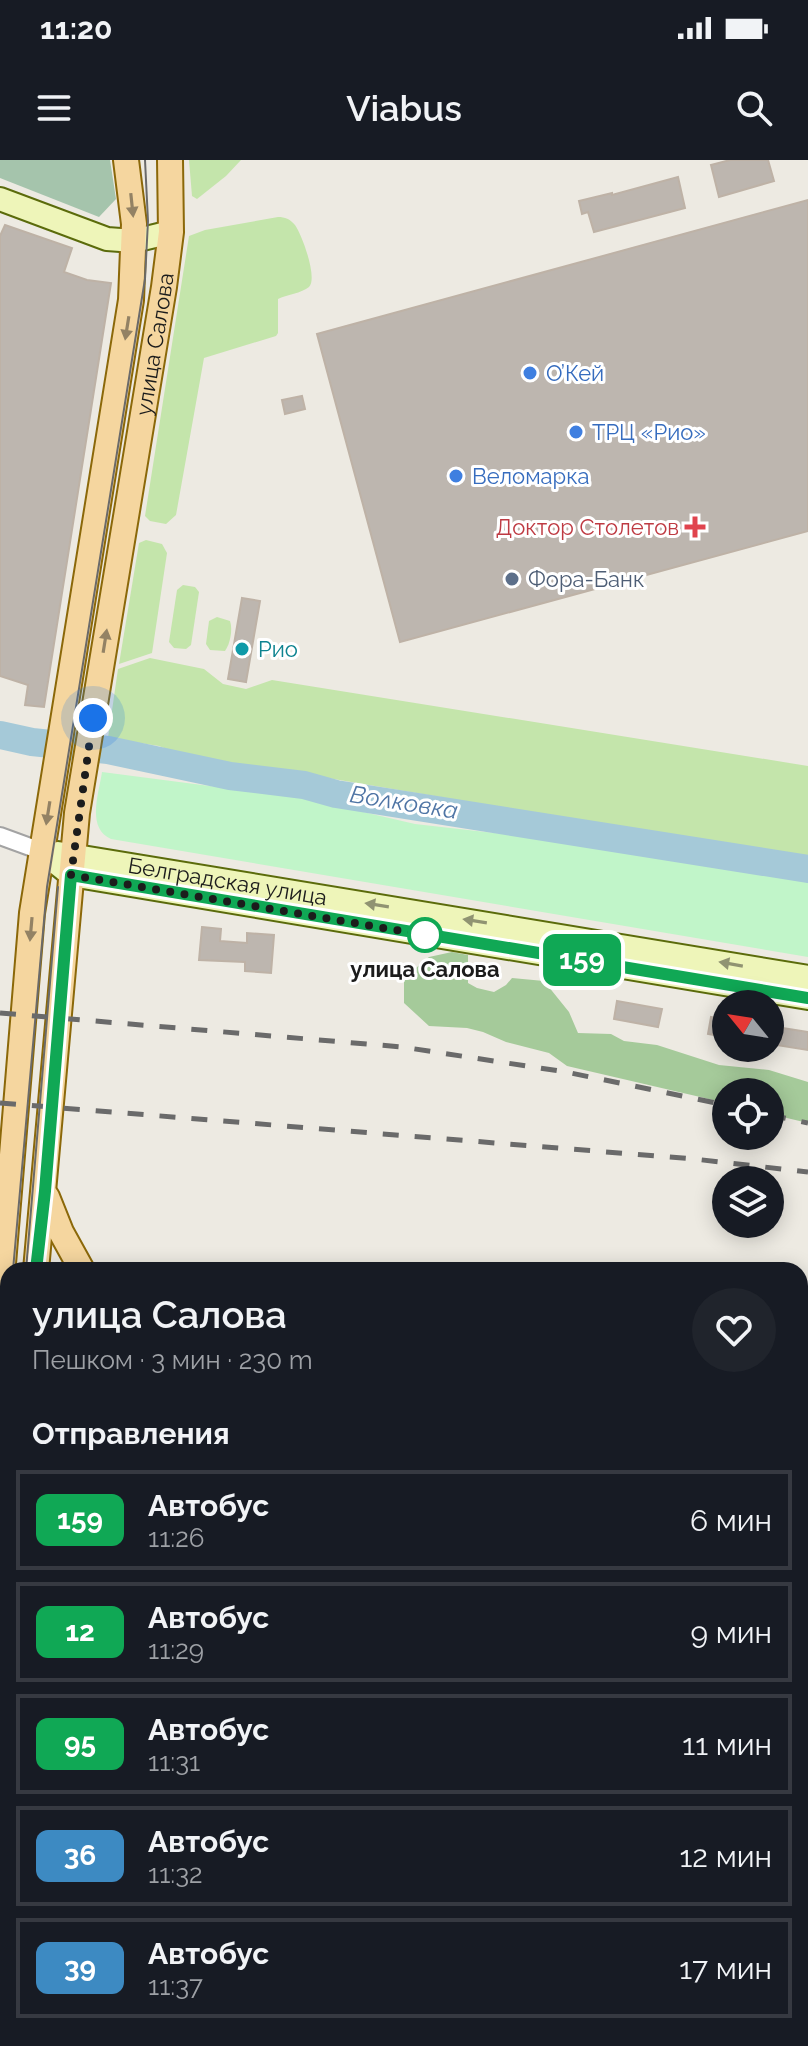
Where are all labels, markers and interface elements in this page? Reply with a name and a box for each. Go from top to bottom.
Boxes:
text: 11:20 [40,11,112,46]
icon: menu [32,86,76,130]
icon: search [732,86,776,130]
text: Viabus [346,87,462,129]
one-way arrow [126,193,139,218]
street label: улица Салова [130,271,179,418]
one-way arrow [120,316,133,341]
place label: О’Кей [546,360,604,386]
marker: О’Кей [521,364,539,382]
place label: ТРЦ «Рио» [592,419,706,445]
marker: ТРЦ «Рио» [567,423,585,441]
place label: Веломарка [472,463,590,489]
marker: Веломарка [447,467,465,485]
place label: Доктор Столетов [496,514,679,540]
marker: Доктор Столетов [686,518,704,536]
place label: Фора-Банк [528,566,644,592]
marker: Фора-Банк [503,570,521,588]
one-way arrow [100,628,112,653]
place label: Рио [258,636,298,662]
marker: Рио [233,640,251,658]
your location [73,698,113,738]
water label: Волковка [348,779,460,825]
one-way arrow [41,801,54,826]
street label: Белградская улица [126,852,329,910]
one-way arrow [365,898,390,911]
one-way arrow [462,914,487,927]
one-way arrow [24,917,37,942]
marker: улица Салова [408,918,442,952]
line badge: 159 [536,934,628,986]
text: 159 [559,943,605,976]
place label: улица Салова [350,956,500,982]
one-way arrow [718,958,743,970]
north arrow [712,990,784,1062]
map controls [712,990,784,1238]
button: locate [712,1078,784,1150]
button: layers [712,1166,784,1238]
button: heart [692,1288,776,1372]
text: улица Салова [32,1292,287,1337]
text: Пешком · 3 мин · 230 m [32,1345,313,1375]
text: Отправления [32,1416,230,1451]
text: Автобус [148,1488,269,1523]
text: 159 [57,1503,103,1536]
text: 6 мин [690,1503,772,1538]
text: 11:26 [148,1523,204,1553]
text: Автобус [148,1600,269,1635]
text: 12 [65,1615,95,1648]
text: 9 мин [690,1615,772,1650]
text: 11:29 [148,1635,204,1665]
text: Автобус [148,1712,269,1747]
text: 95 [64,1727,96,1760]
text: 11 мин [682,1727,772,1762]
text: 11:31 [148,1747,200,1777]
text: Автобус [148,1824,269,1859]
text: 36 [64,1839,96,1872]
text: 12 мин [680,1839,772,1874]
text: 11:32 [148,1859,203,1889]
text: Автобус [148,1936,269,1971]
text: 39 [64,1951,96,1984]
text: 17 мин [679,1951,772,1986]
text: 11:37 [148,1971,203,2001]

